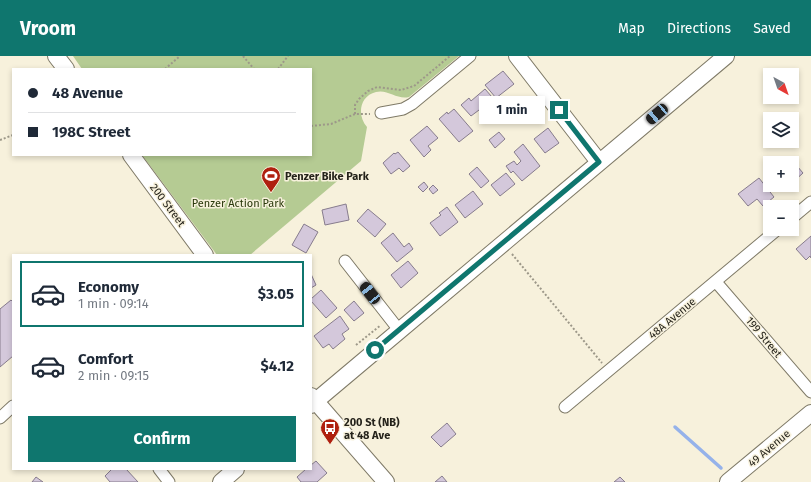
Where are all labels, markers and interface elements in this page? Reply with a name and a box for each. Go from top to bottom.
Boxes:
text: Vroom [20,17,76,40]
text: Map [618,20,645,37]
text: Directions [667,20,731,37]
text: Saved [753,20,791,37]
north arrow [763,68,799,104]
map controls [763,68,799,236]
text: 48 Avenue [52,84,123,102]
callout: 1 min [479,96,545,124]
route end [550,101,568,119]
text: 1 min [496,102,528,117]
car [644,102,670,126]
button: layers [763,112,799,148]
text: 198C Street [52,123,131,141]
button: + [763,156,799,192]
sports icon: Penzer Bike Park [260,165,282,193]
place label: Penzer Bike Park [285,170,370,183]
street label: 200 Street [147,181,188,229]
park label: Penzer Action Park [192,197,285,210]
button: − [763,200,799,236]
icon: car [30,276,66,312]
text: Economy [78,278,139,296]
car [358,280,382,306]
text: $3.05 [258,285,294,303]
street label: 48A Avenue [646,295,699,342]
text: 1 min · 09:14 [78,296,149,311]
street label: 199 Street [743,314,784,360]
route start [366,341,384,359]
icon: car [30,348,66,384]
text: Comfort [78,350,134,368]
text: $4.12 [260,357,294,375]
text: 2 min · 09:15 [78,368,149,383]
button: Confirm [28,416,296,462]
place label: 200 St (NB) at 48 Ave [344,416,400,442]
bus stop icon: 200 St (NB) at 48 Ave [319,417,341,445]
street label: 49 Avenue [746,427,793,470]

